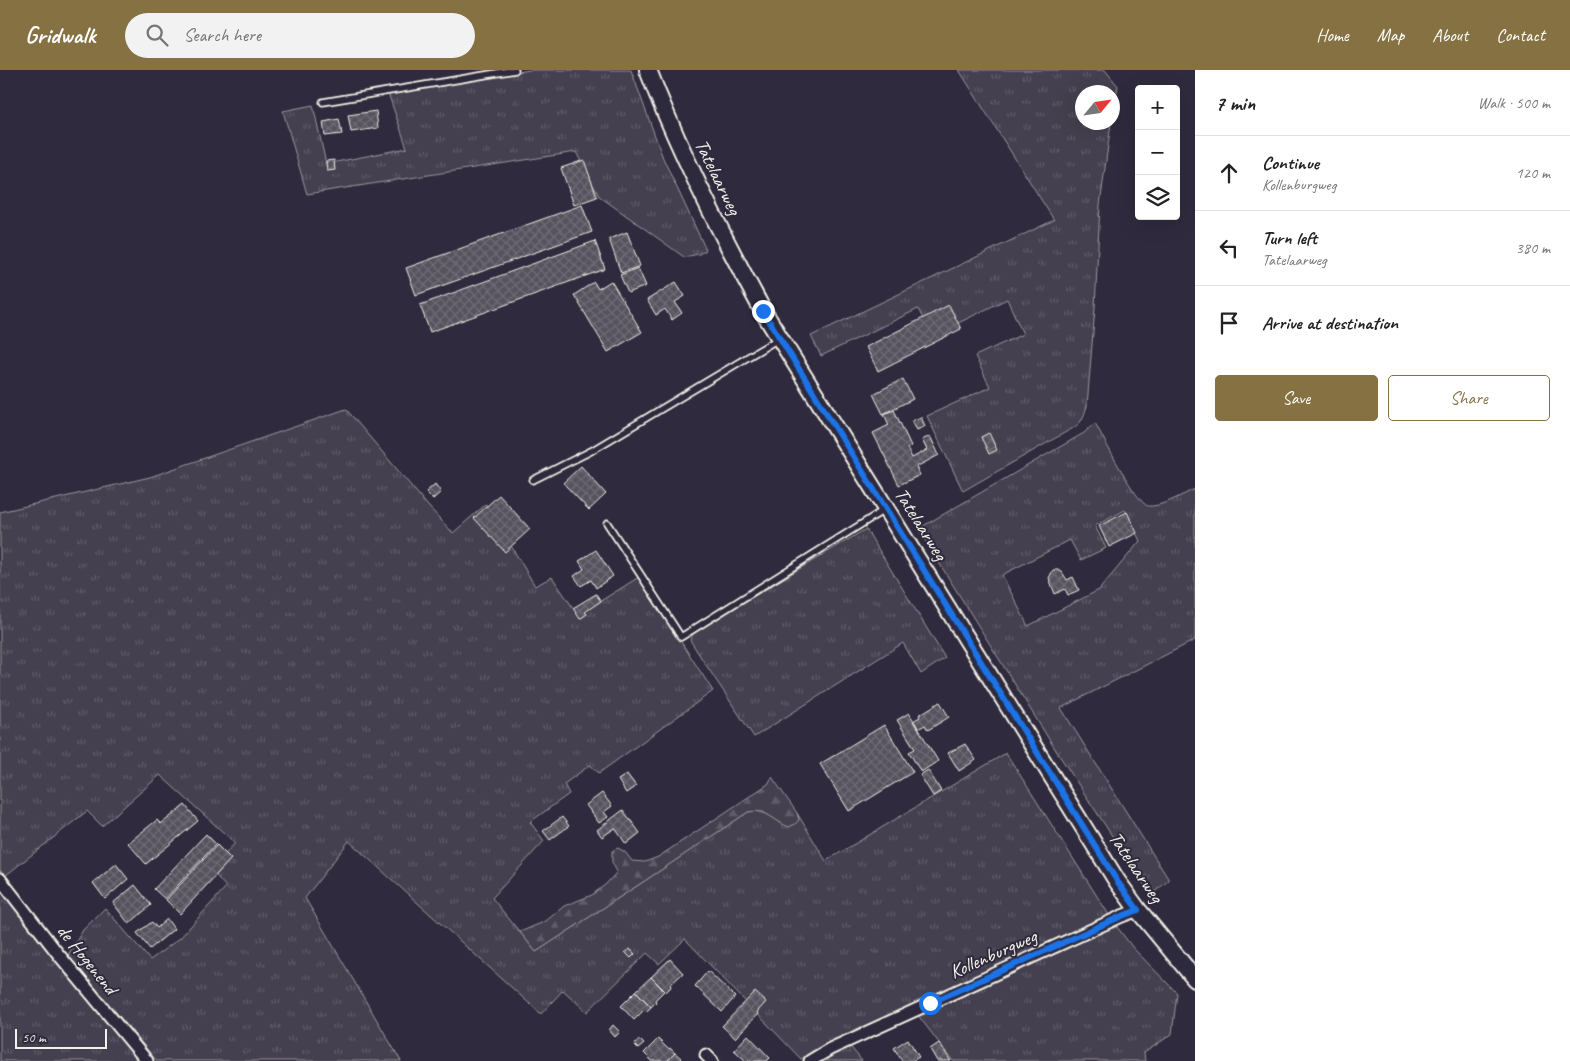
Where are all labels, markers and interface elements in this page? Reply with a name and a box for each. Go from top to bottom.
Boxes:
search box [125,13,475,58]
text: Gridwalk [25,20,95,50]
icon: search [143,21,171,49]
text: Search here [183,23,261,47]
text: Home [1316,24,1349,46]
text: Map [1377,24,1404,46]
text: About [1432,24,1468,46]
text: Contact [1496,24,1545,46]
north arrow [1075,85,1120,130]
map controls [1135,85,1180,220]
button: + [1135,85,1180,130]
text: 7 min [1215,90,1255,116]
text: Walk · 500 m [1478,93,1550,113]
button: − [1135,130,1180,175]
street label: Tatelaarweg [689,135,748,220]
text: Continue [1262,151,1319,175]
icon: ahead [1215,159,1243,187]
text: 120 m [1516,163,1550,183]
button: layers [1135,175,1180,220]
text: Kollenburgweg [1262,175,1336,195]
text: Turn left [1262,226,1317,250]
icon: left [1215,234,1243,262]
text: 380 m [1516,238,1550,258]
text: Tatelaarweg [1262,250,1327,270]
route end [752,300,775,323]
icon: arrive [1215,309,1243,337]
text: Arrive at destination [1262,311,1398,335]
button: Save [1215,375,1378,421]
button: Share [1388,375,1550,421]
street label: Tatelaarweg [889,483,954,566]
street label: Tatelaarweg [1103,827,1170,909]
street label: de Hogenend [51,919,125,1002]
street label: Kollenburgweg [946,923,1042,984]
route start [919,992,942,1015]
scale bar [15,1026,108,1049]
text: 50 m [22,1029,46,1046]

